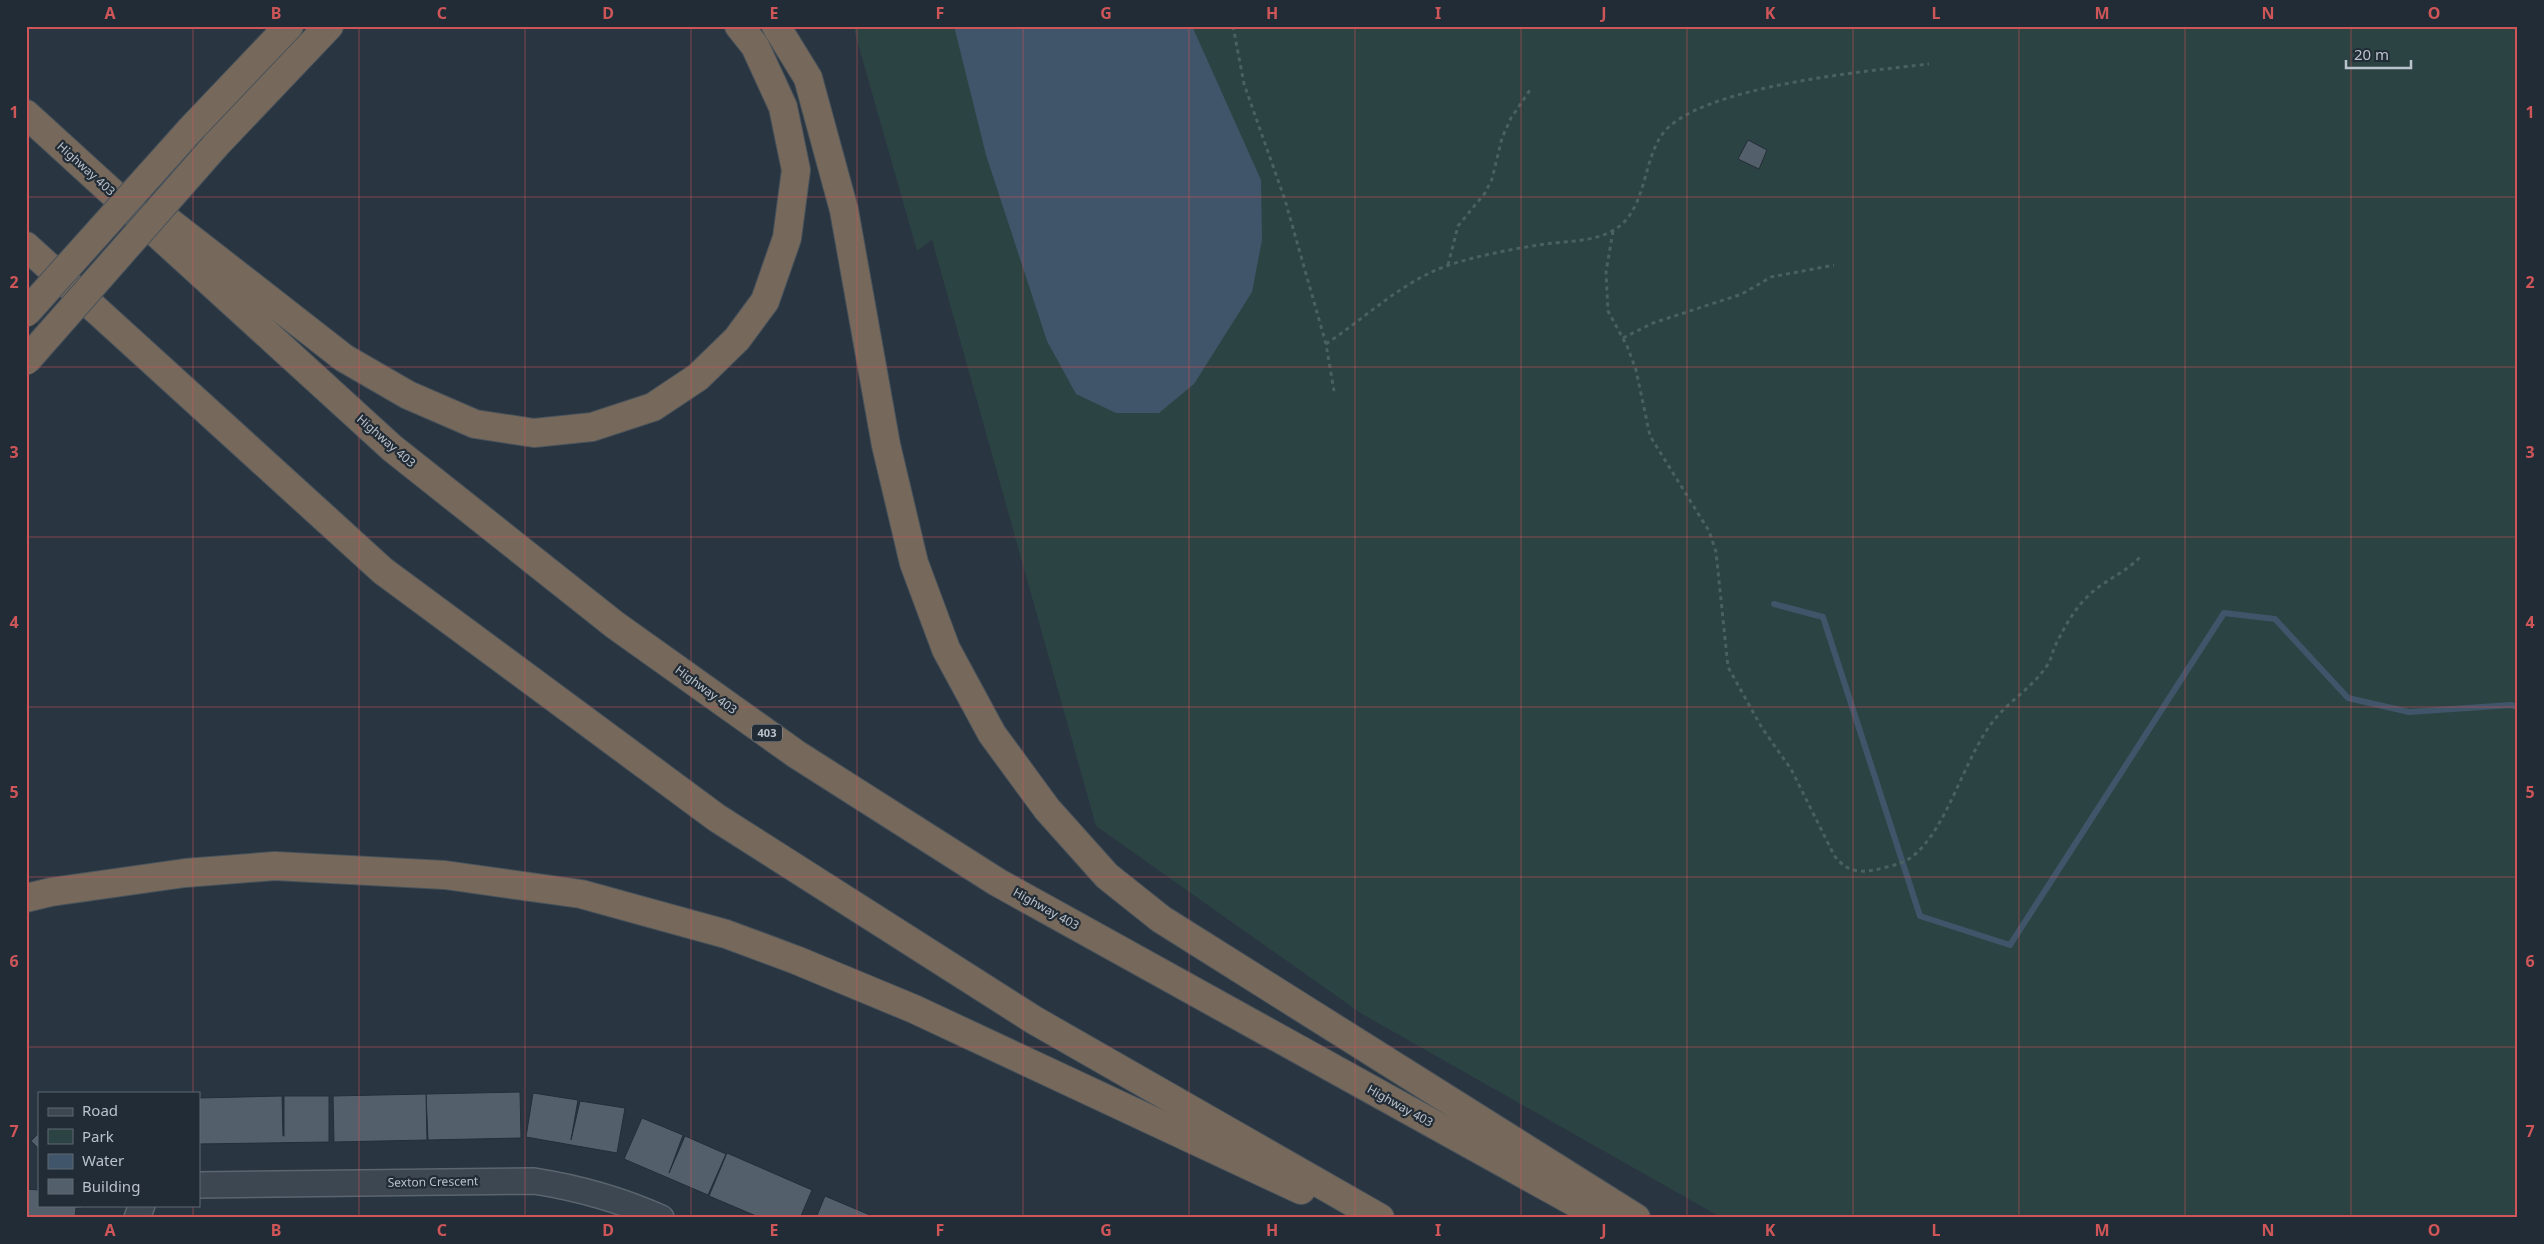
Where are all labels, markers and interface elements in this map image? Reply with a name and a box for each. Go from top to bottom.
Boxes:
text: A [104,2,116,24]
text: B [271,2,281,24]
text: C [437,2,447,24]
text: D [602,2,614,24]
text: E [770,2,779,24]
text: F [936,2,944,24]
text: G [1100,2,1112,24]
text: H [1266,2,1278,24]
text: I [1435,2,1441,24]
text: J [1599,2,1607,24]
text: K [1765,2,1776,24]
text: L [1932,2,1941,24]
text: M [2094,2,2110,24]
text: N [2261,2,2275,24]
text: O [2428,2,2440,24]
scale bar [2346,38,2412,70]
text: 20 m [2354,44,2389,64]
text: 1 [9,101,19,123]
text: 1 [2525,101,2535,123]
street label: Highway 403 [54,138,119,199]
text: 2 [9,271,19,293]
text: 2 [2525,271,2535,293]
street label: Highway 403 [353,410,419,471]
text: 3 [9,441,19,463]
text: 3 [2525,441,2535,463]
text: 4 [9,611,19,633]
text: 4 [2525,611,2535,633]
street label: Highway 403 [672,661,741,718]
road number: 403 [752,724,782,741]
text: 5 [9,781,19,803]
text: 5 [2525,781,2535,803]
street label: Highway 403 [1010,883,1082,934]
text: 6 [9,950,19,972]
text: 6 [2525,950,2535,972]
street label: Highway 403 [1364,1080,1436,1131]
legend [38,1092,200,1206]
text: Road [82,1100,118,1120]
text: 7 [9,1120,19,1142]
text: 7 [2525,1120,2535,1142]
text: Park [82,1126,114,1146]
text: Water [82,1150,124,1170]
street label: Sexton Crescent [388,1172,479,1191]
text: Building [82,1176,140,1196]
text: A [104,1219,116,1241]
text: B [271,1219,281,1241]
text: C [437,1219,447,1241]
text: D [602,1219,614,1241]
text: E [770,1219,779,1241]
text: F [936,1219,944,1241]
text: G [1100,1219,1112,1241]
text: H [1266,1219,1278,1241]
text: I [1435,1219,1441,1241]
text: J [1599,1219,1607,1241]
text: K [1765,1219,1776,1241]
text: L [1932,1219,1941,1241]
text: M [2094,1219,2110,1241]
text: N [2261,1219,2275,1241]
text: O [2428,1219,2440,1241]

